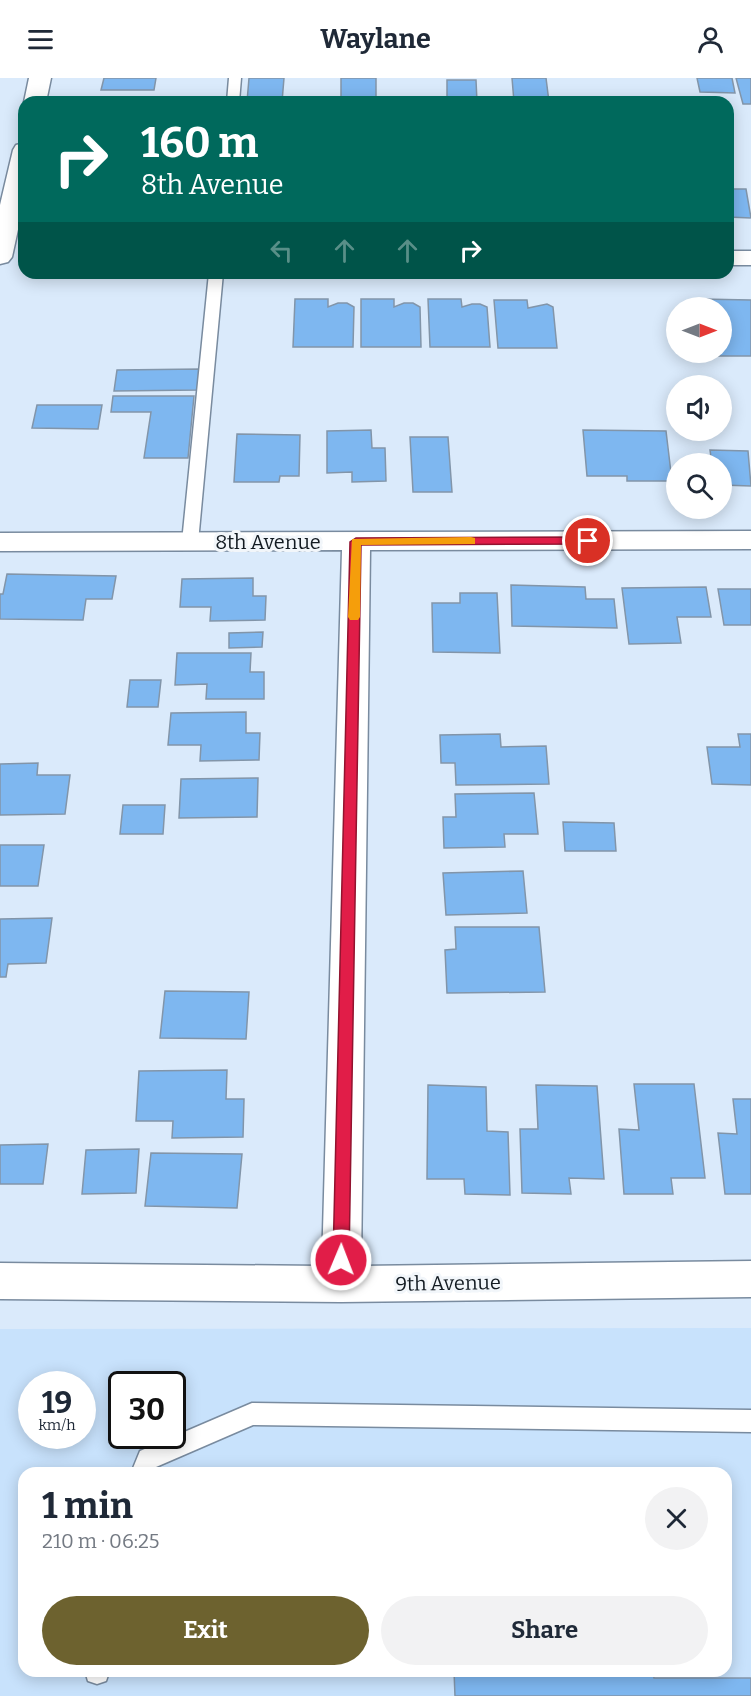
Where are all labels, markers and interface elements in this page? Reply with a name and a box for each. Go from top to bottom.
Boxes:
icon: menu [24,23,57,56]
text: Waylane [320,23,431,55]
icon: person [694,23,727,56]
text: 160 m [141,118,258,168]
icon: right [42,120,120,198]
text: 8th Avenue [141,169,284,201]
icon: left [265,234,298,267]
icon: ahead [328,234,361,267]
icon: ahead [391,234,424,267]
icon: right [454,234,487,267]
north arrow [666,297,732,363]
map controls [666,297,732,519]
button: sound [666,375,732,441]
button: search [666,453,732,519]
pin [562,515,613,566]
icon: arrive [571,524,604,557]
street label: 8th Avenue [215,530,321,554]
position arrow [309,1228,373,1292]
street label: 9th Avenue [395,1270,501,1296]
speed limit sign: 30 [108,1371,186,1449]
text: 19 [42,1385,72,1421]
text: km/h [38,1416,76,1434]
text: 1 min [42,1484,133,1528]
button: close [645,1487,708,1550]
text: 210 m · 06:25 [42,1529,159,1553]
button: Exit [42,1596,369,1665]
button: Share [381,1596,708,1665]

